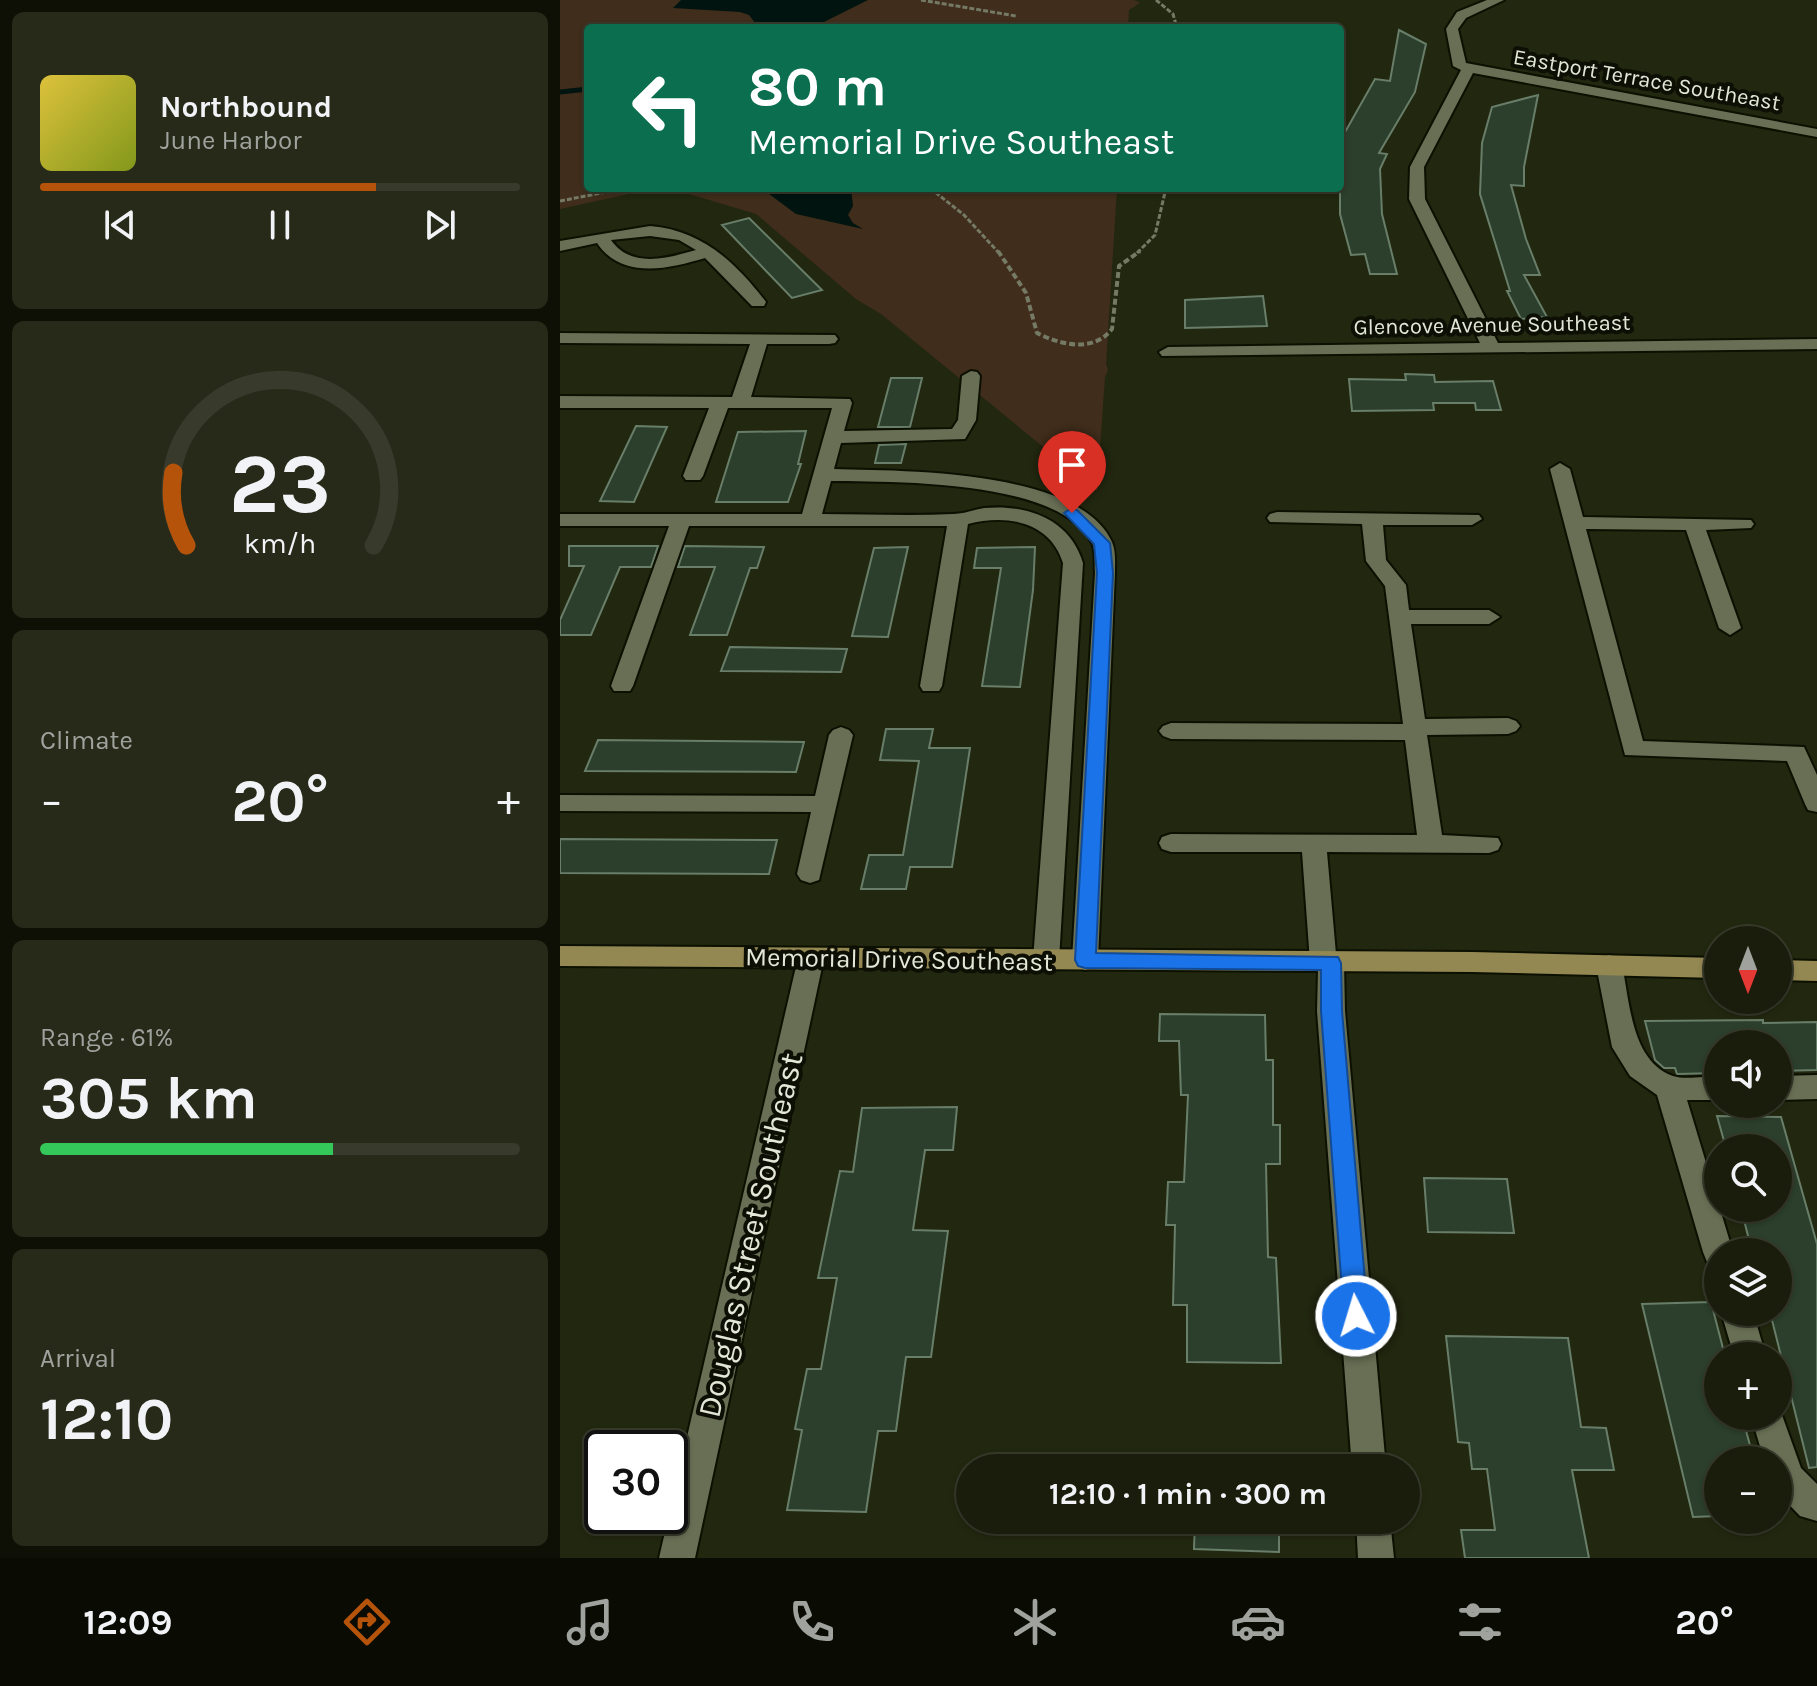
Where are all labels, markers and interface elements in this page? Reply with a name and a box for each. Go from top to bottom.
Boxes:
street label: Eastport Terrace Southeast [1511,44,1782,116]
text: 80 m [748,54,887,119]
icon: left [616,56,720,160]
text: Northbound [160,89,332,125]
text: Memorial Drive Southeast [748,121,1174,163]
text: June Harbor [160,125,302,156]
icon: previous [98,203,142,247]
icon: pause [258,203,302,247]
icon: next [418,203,462,247]
street label: Glencove Avenue Southeast [1353,310,1631,340]
pin [1038,431,1106,513]
text: 23 [229,435,331,532]
icon: arrive [1050,443,1094,487]
text: km/h [244,527,316,560]
text: Climate [40,725,133,756]
text: 20° [231,766,329,836]
text: − [40,775,63,826]
text: + [497,775,520,826]
north arrow [1704,926,1792,1014]
map controls [1704,926,1792,1534]
street label: Memorial Drive Southeast [745,941,1053,978]
text: Range · 61% [40,1022,173,1053]
button: sound [1704,1030,1792,1118]
street label: Douglas Street Southeast [691,1049,810,1421]
text: 305 km [40,1063,258,1133]
button: search [1704,1134,1792,1222]
button: layers [1704,1238,1792,1326]
position arrow [1314,1274,1398,1358]
button: + [1704,1342,1792,1430]
text: Arrival [40,1343,116,1374]
text: 12:10 [40,1384,173,1454]
speed limit sign: 30 [584,1430,688,1534]
button: − [1704,1446,1792,1534]
text: 12:10 · 1 min · 300 m [1049,1476,1327,1512]
icon: directions [339,1594,395,1650]
icon: music [562,1594,618,1650]
icon: phone [784,1594,840,1650]
icon: climate [1007,1594,1063,1650]
icon: car [1230,1594,1286,1650]
icon: filters [1452,1594,1508,1650]
text: 12:09 [83,1601,172,1643]
text: 20° [1675,1601,1734,1643]

